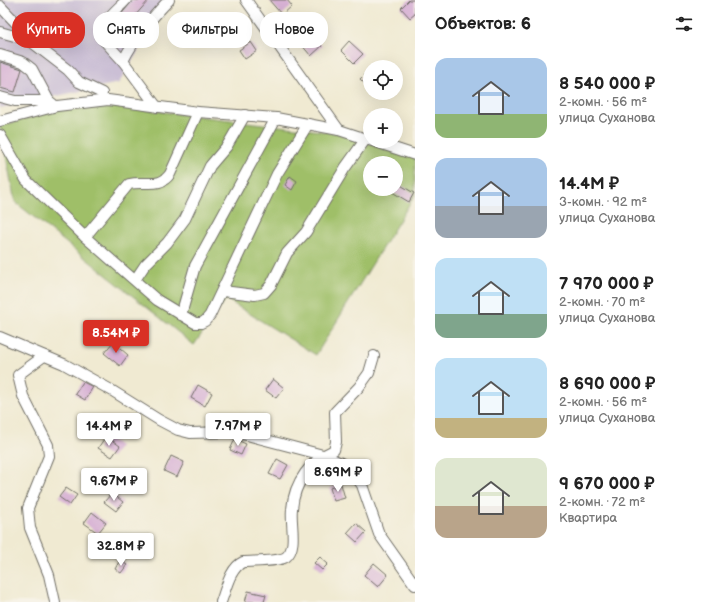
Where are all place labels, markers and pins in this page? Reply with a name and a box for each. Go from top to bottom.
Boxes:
pin: 8.54M ₽ [79,320,153,354]
pin: 14.4M ₽ [72,413,146,447]
pin: 7.97M ₽ [201,413,275,447]
pin: 8.69M ₽ [301,459,375,493]
pin: 9.67M ₽ [77,468,151,502]
pin: 32.8M ₽ [84,533,158,567]

